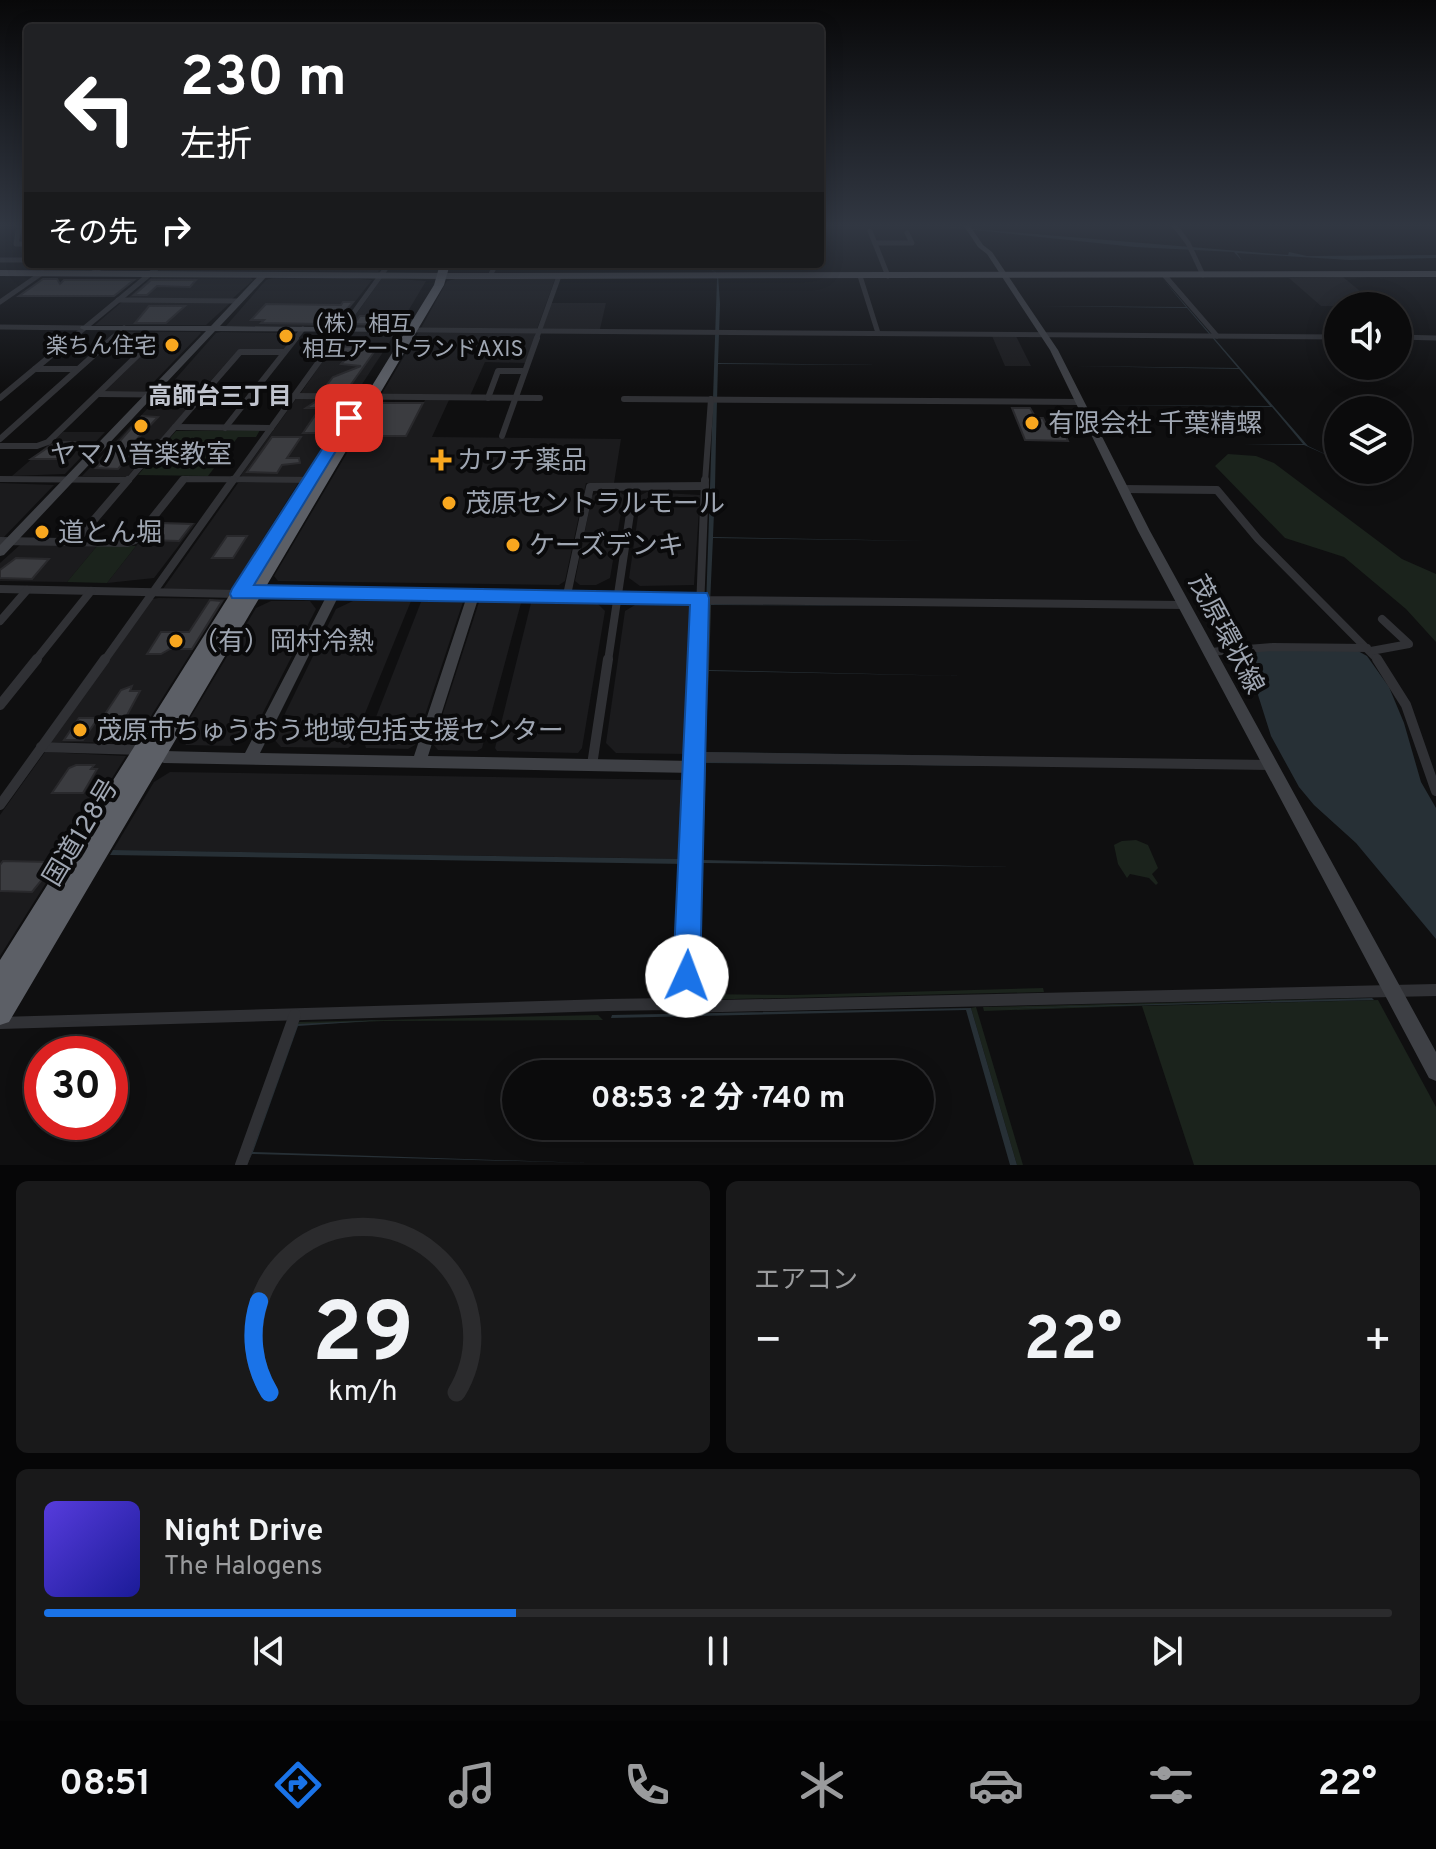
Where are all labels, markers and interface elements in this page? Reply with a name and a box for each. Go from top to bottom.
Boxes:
text: 230 m [180,45,347,115]
icon: left [48,56,152,160]
text: 左折 [180,124,252,170]
icon: right [154,208,198,252]
text: その先 [48,216,138,253]
map controls [1324,292,1412,484]
button: sound [1324,292,1412,380]
place label: （株）相互 相互アートランドAXIS [302,312,524,364]
marker: （株）相互 相互アートランドAXIS [277,327,295,345]
place label: 楽ちん住宅 [46,334,156,361]
marker: 楽ちん住宅 [163,336,181,354]
district label: 高師台三丁目 [148,383,292,413]
pin [315,384,383,452]
icon: arrive [327,396,371,440]
button: layers [1324,396,1412,484]
place label: 有限会社 千葉精螺 [1048,409,1262,442]
marker: 有限会社 千葉精螺 [1023,414,1041,432]
marker: ヤマハ音楽教室 [132,417,150,435]
place label: ヤマハ音楽教室 [50,440,232,473]
place label: カワチ薬品 [457,446,587,479]
marker: カワチ薬品 [432,451,450,469]
place label: 茂原セントラルモール [465,489,725,522]
marker: 茂原セントラルモール [440,494,458,512]
place label: 道とん堀 [58,518,162,551]
marker: 道とん堀 [33,523,51,541]
place label: ケーズデンキ [529,531,684,564]
marker: ケーズデンキ [504,536,522,554]
street label: 茂原環状線 [1180,570,1270,700]
place label: （有）岡村冷熱 [192,627,374,660]
marker: （有）岡村冷熱 [167,632,185,650]
place label: 茂原市ちゅうおう地域包括支援センター [96,716,564,749]
marker: 茂原市ちゅうおう地域包括支援センター [71,721,89,739]
street label: 国道128号 [37,774,127,893]
position arrow [645,934,729,1018]
speed limit sign: 30 [24,1036,128,1140]
text: 08:53 · 2 分 · 740 m [591,1081,845,1118]
text: エアコン [754,1265,858,1298]
text: 29 [312,1286,414,1391]
text: 22° [1024,1305,1122,1381]
text: − [754,1315,782,1371]
text: + [1364,1315,1392,1371]
text: km/h [328,1375,398,1411]
text: Night Drive [164,1514,323,1551]
text: The Halogens [164,1551,323,1584]
icon: previous [247,1629,291,1673]
icon: pause [696,1629,740,1673]
icon: next [1145,1629,1189,1673]
icon: directions [270,1757,326,1813]
icon: music [444,1757,500,1813]
icon: phone [619,1757,675,1813]
icon: climate [794,1757,850,1813]
icon: car [968,1757,1024,1813]
icon: filters [1143,1757,1199,1813]
text: 08:51 [59,1762,151,1808]
text: 22° [1318,1762,1377,1808]

